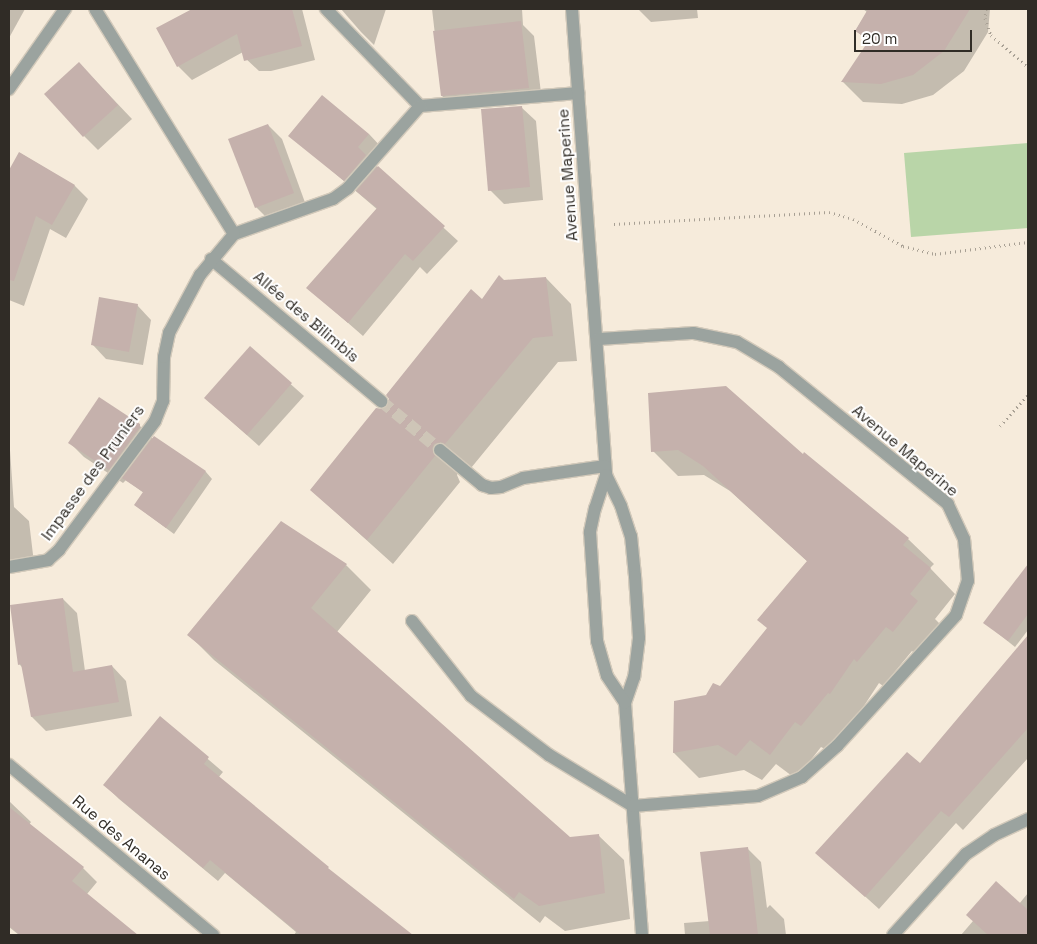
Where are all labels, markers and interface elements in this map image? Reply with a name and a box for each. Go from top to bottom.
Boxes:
scale bar [857,20,974,52]
text: 20 m [862,29,897,48]
street label: Avenue Maperine [554,108,582,242]
street label: Allée des Bilimbis [249,267,363,367]
street label: Impasse des Pruniers [37,401,149,545]
street label: Avenue Maperine [848,401,962,501]
street label: Rue des Ananas [68,791,174,885]

